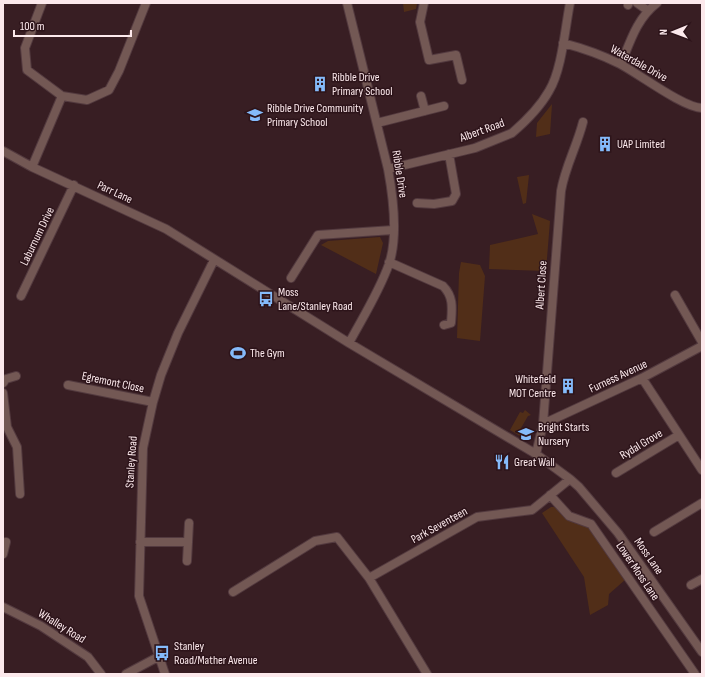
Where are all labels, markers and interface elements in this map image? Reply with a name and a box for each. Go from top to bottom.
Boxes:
scale bar [14,12,131,38]
north arrow [653,12,693,52]
text: 100 m [20,19,45,34]
text: N [657,29,670,35]
street label: Waterdale Drive [607,42,670,85]
place label: Ribble Drive Primary School [332,70,392,99]
building icon: Ribble Drive Primary School [311,75,329,93]
place label: Ribble Drive Community Primary School [267,101,364,130]
school or university icon: Ribble Drive Community Primary School [246,106,264,124]
street label: Albert Road [457,115,507,146]
building icon: UAP Limited [596,135,614,153]
place label: UAP Limited [617,137,665,152]
street label: Ribble Drive [388,149,411,199]
street label: Parr Lane [95,178,135,207]
street label: Laburnum Drive [17,204,58,268]
street label: Albert Close [532,260,551,311]
place label: Moss Lane/Stanley Road [278,285,353,314]
bus stop icon: Moss Lane/Stanley Road [257,290,275,308]
sports icon: The Gym [229,344,247,362]
place label: The Gym [250,346,285,361]
street label: Furness Avenue [587,356,650,397]
street label: Egremont Close [80,369,146,396]
place label: Whitefield MOT Centre [509,372,556,401]
building icon: Whitefield MOT Centre [559,377,577,395]
place label: Bright Starts Nursery [538,420,589,449]
school or university icon: Bright Starts Nursery [517,425,535,443]
street label: Rydal Grove [617,426,665,463]
street label: Stanley Road [122,436,141,488]
restaurant icon: Great Wall [493,453,511,471]
place label: Great Wall [514,455,555,470]
street label: Park Seventeen [408,504,470,547]
street label: Moss Lane [631,535,667,578]
street label: Lower Moss Lane [612,539,663,604]
street label: Whalley Road [35,606,88,647]
place label: Stanley Road/Mather Avenue [174,639,258,668]
bus stop icon: Stanley Road/Mather Avenue [153,644,171,662]

